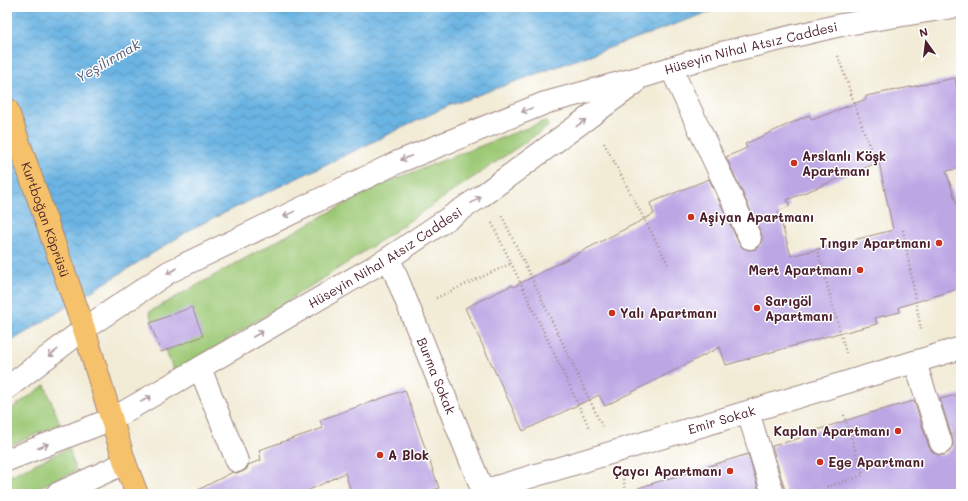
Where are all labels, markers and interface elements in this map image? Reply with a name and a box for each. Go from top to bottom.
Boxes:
street label: Hüseyin Nihal Atsız Caddesi [662,17,839,78]
north arrow [906,22,946,62]
text: N [918,24,929,40]
water label: Yeşilırmak [72,34,144,87]
one-way arrow [522,107,534,115]
one-way arrow [575,119,586,127]
place label: Arslanlı Köşk Apartmanı [802,147,886,179]
one-way arrow [401,155,413,163]
marker: Arslanlı Köşk Apartmanı [789,158,799,168]
street label: Kurtboğan Köprüsü [18,159,74,279]
one-way arrow [470,196,481,204]
street label: Hüseyin Nihal Atsız Caddesi [305,203,465,311]
place label: Aşiyan Apartmanı [699,208,814,227]
one-way arrow [283,211,295,218]
marker: Aşiyan Apartmanı [686,212,696,222]
place label: Tıngır Apartmanı [819,234,931,251]
marker: Tıngır Apartmanı [934,238,944,248]
place label: Mert Apartmanı [748,261,852,278]
marker: Mert Apartmanı [855,265,865,275]
one-way arrow [166,268,178,275]
place label: Sarıgöl Apartmanı [765,292,833,324]
marker: Sarıgöl Apartmanı [752,303,762,313]
place label: Yalı Apartmanı [620,304,717,321]
marker: Yalı Apartmanı [607,308,617,318]
one-way arrow [252,330,264,338]
street label: Burma Sokak [414,335,460,417]
one-way arrow [47,349,58,357]
one-way arrow [139,395,151,403]
street label: Emir Sokak [686,401,757,437]
place label: Kaplan Apartmanı [774,422,890,439]
marker: Kaplan Apartmanı [893,426,903,436]
one-way arrow [37,442,49,449]
place label: A Blok [388,446,429,463]
marker: A Blok [375,450,385,460]
place label: Ege Apartmanı [828,453,925,470]
marker: Ege Apartmanı [815,457,825,467]
place label: Çaycı Apartmanı [612,462,722,480]
marker: Çaycı Apartmanı [725,466,735,476]

